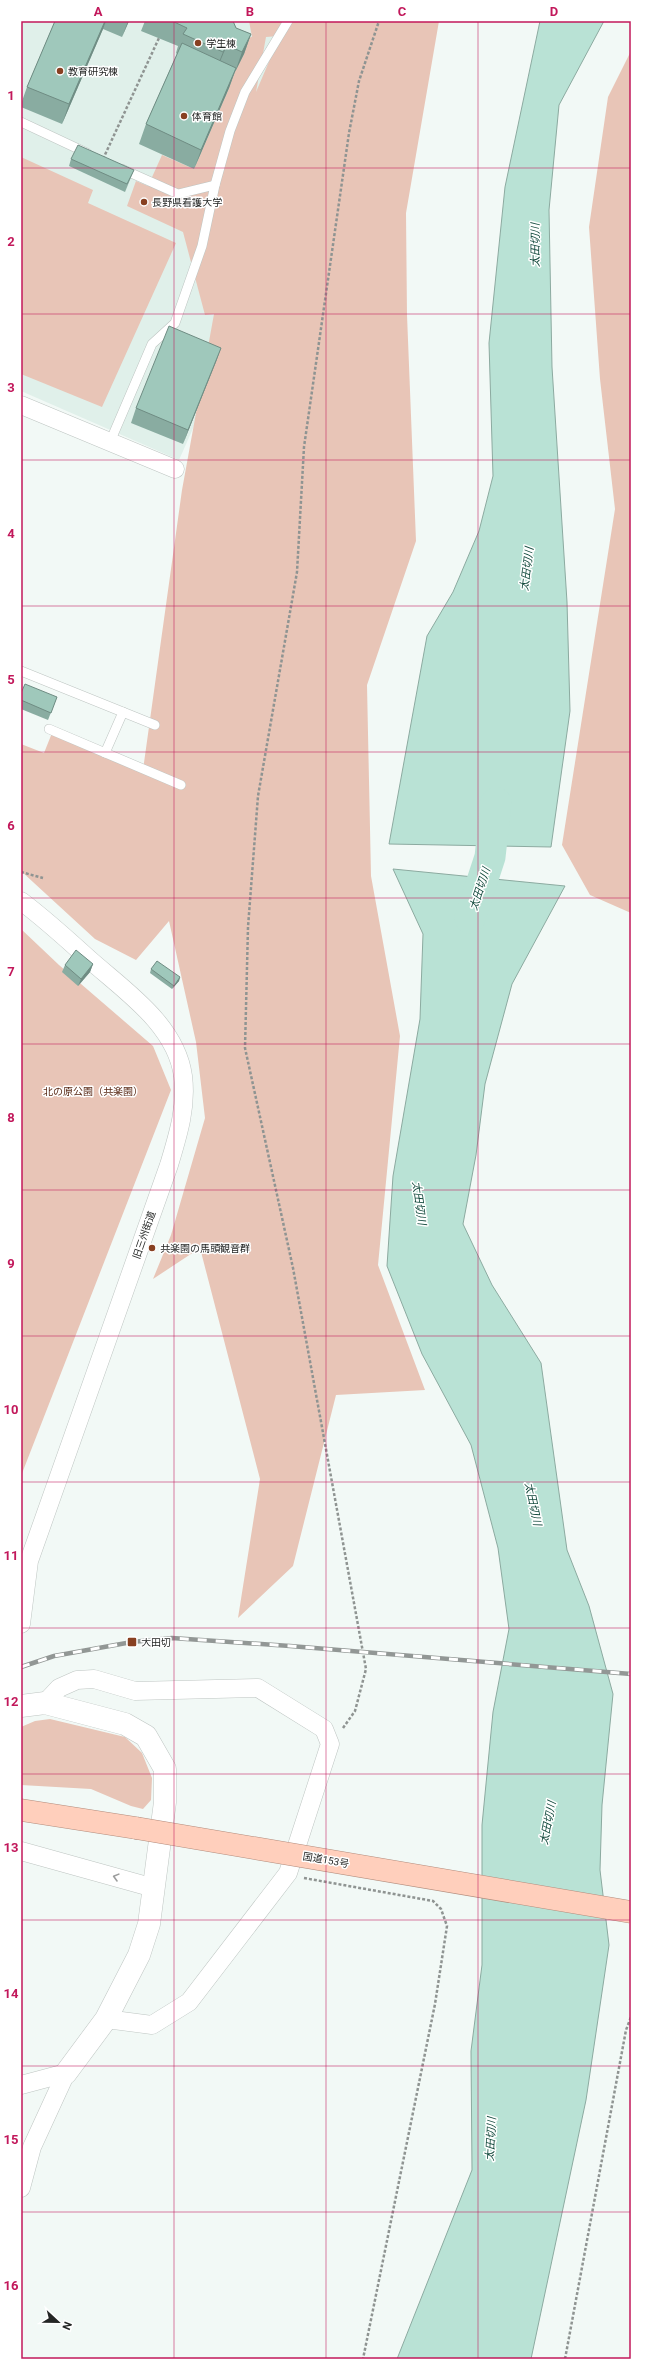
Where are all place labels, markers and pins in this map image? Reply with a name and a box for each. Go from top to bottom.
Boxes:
marker: 学生棟 [193,38,203,48]
place label: 学生棟 [206,38,236,49]
marker: 教育研究棟 [55,66,65,76]
place label: 教育研究棟 [68,66,118,77]
marker: 体育館 [179,111,189,121]
place label: 体育館 [192,111,222,122]
marker: 長野県看護大学 [139,197,149,207]
place label: 長野県看護大学 [152,197,222,208]
marker: 共楽園の馬頭観音群 [147,1243,157,1253]
place label: 共楽園の馬頭観音群 [160,1243,250,1254]
marker: 大田切 [126,1636,138,1648]
place label: 大田切 [141,1637,171,1648]

